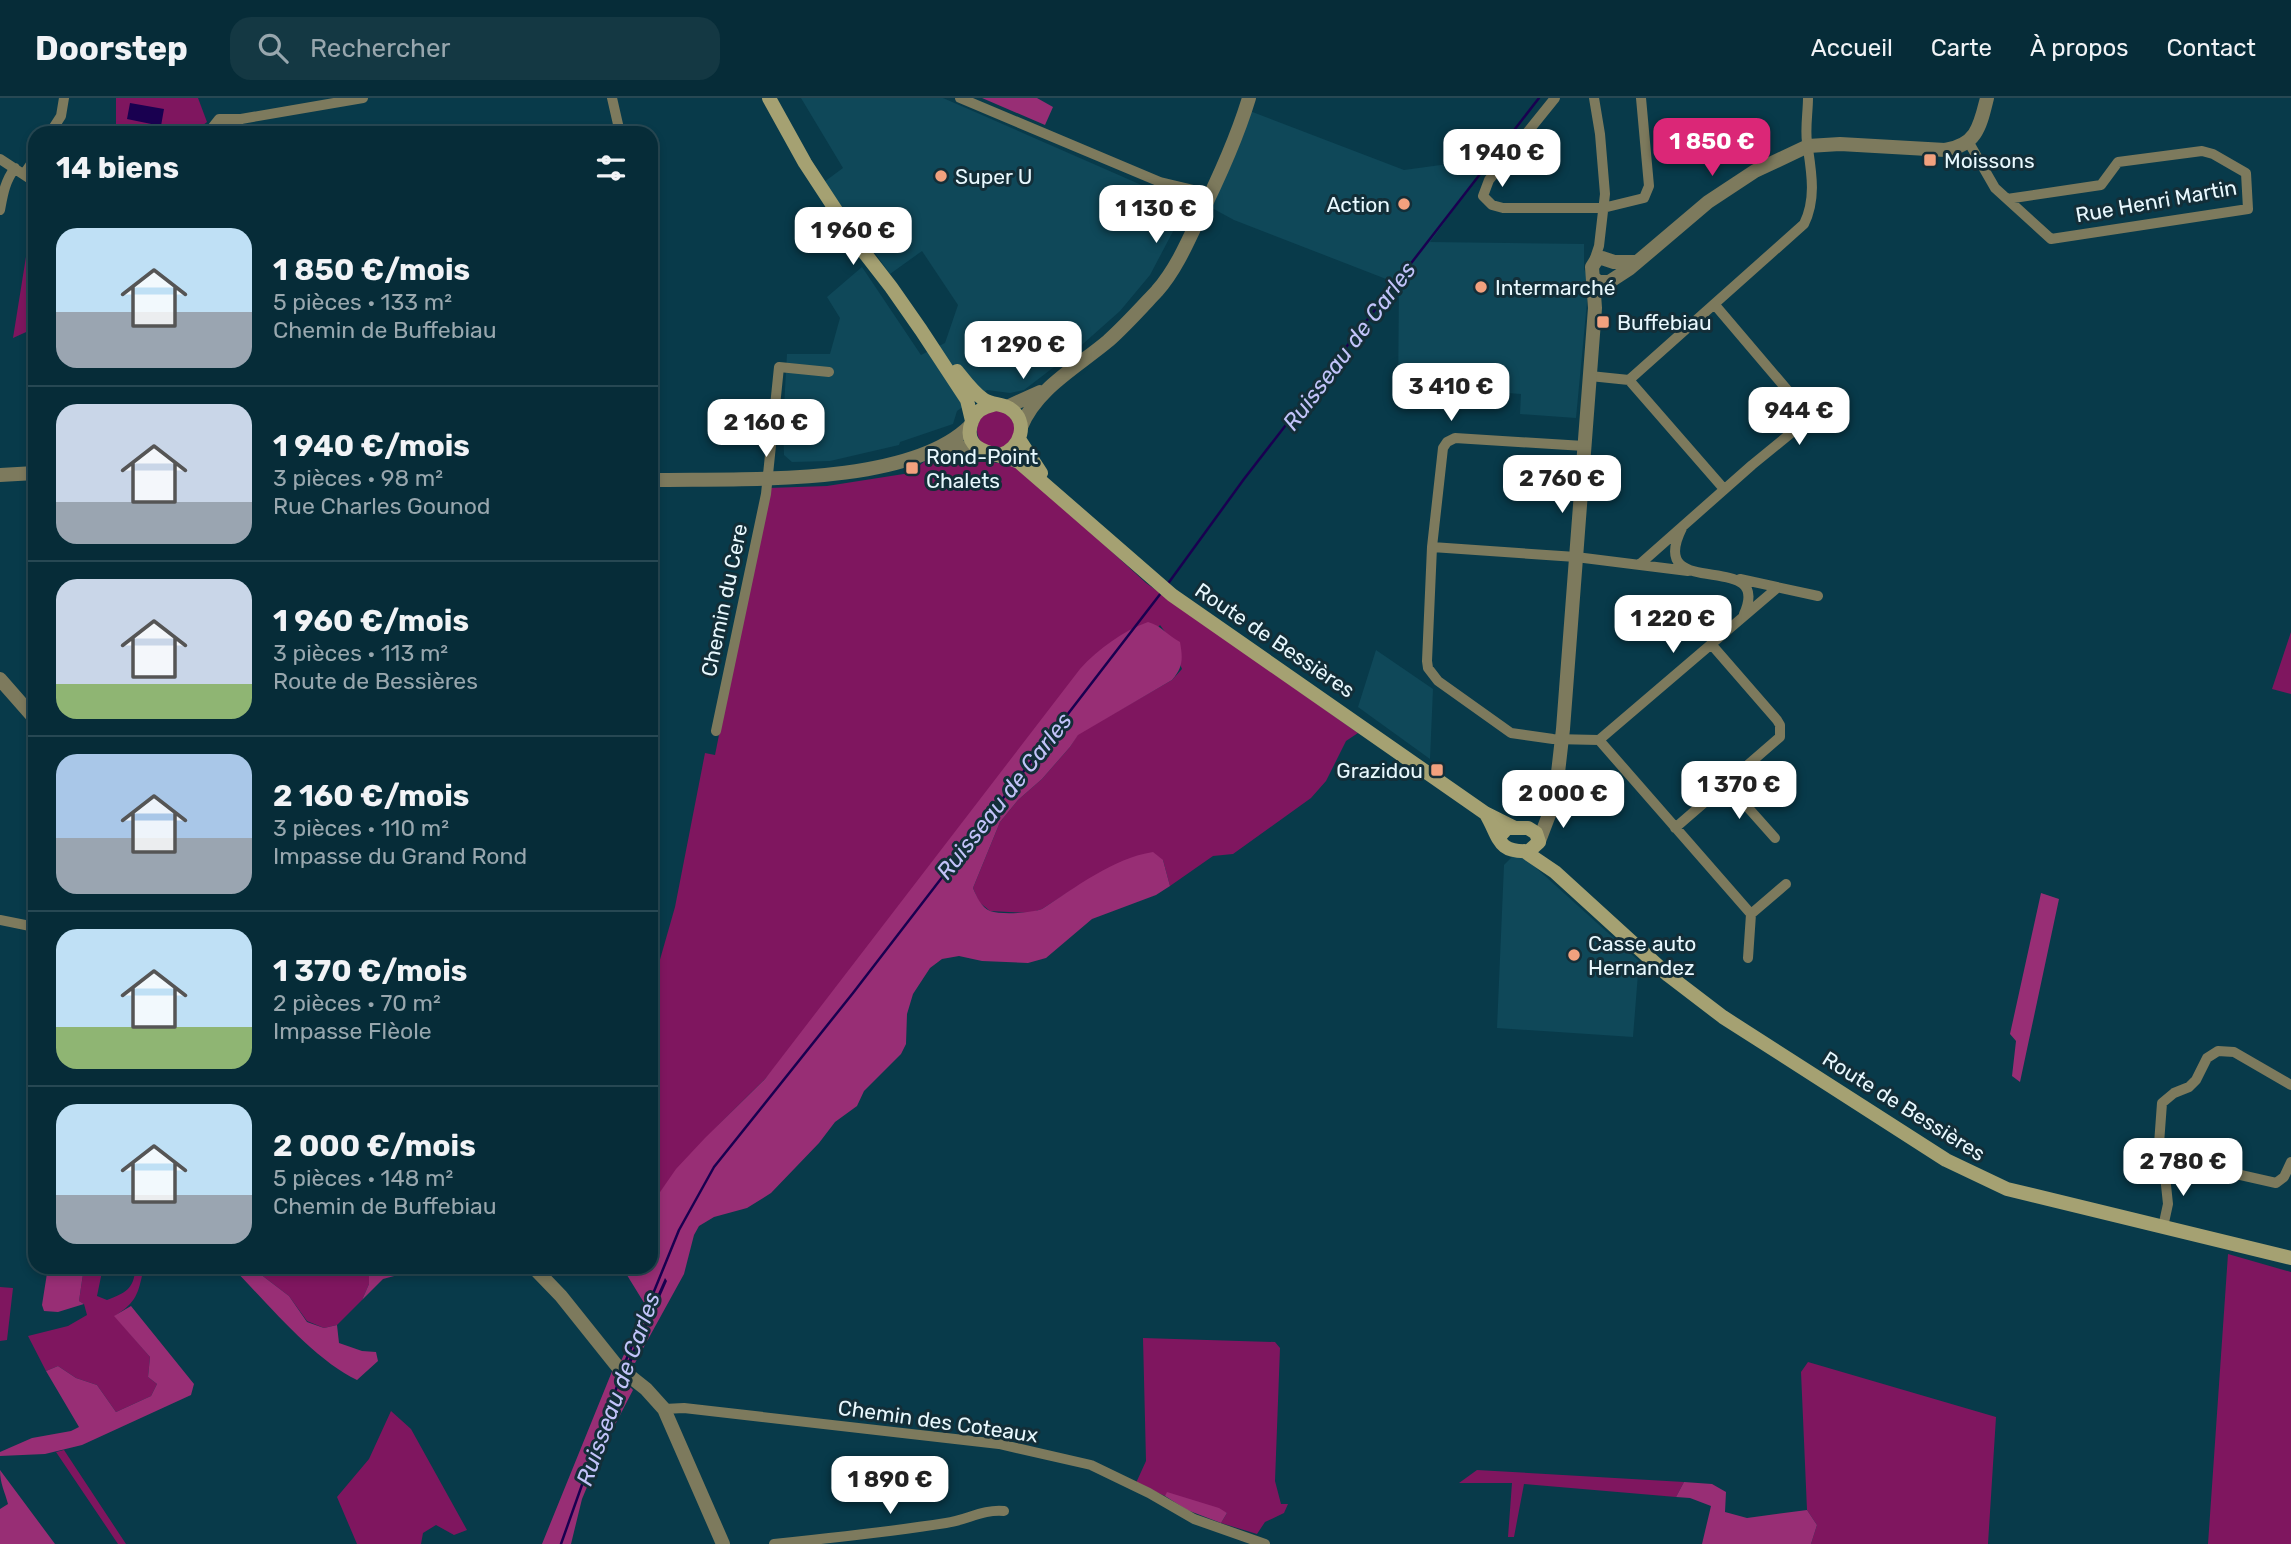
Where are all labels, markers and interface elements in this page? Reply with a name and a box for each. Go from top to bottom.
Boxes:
search box [230,17,720,80]
text: Doorstep [35,29,188,68]
icon: search [254,29,292,67]
text: Rechercher [310,33,450,64]
text: Accueil [1811,34,1893,62]
text: Carte [1931,34,1992,62]
text: À propos [2030,34,2129,62]
text: Contact [2167,34,2256,62]
pin: 1 850 € [1647,118,1777,178]
text: 1 850 € [1669,127,1755,155]
pin: 1 940 € [1437,130,1567,189]
text: 1 940 € [1459,138,1545,166]
place label: Moissons [1944,148,2035,173]
icon: filters [592,149,630,187]
text: 14 biens [56,150,179,186]
marker: Moissons [1922,152,1938,168]
place label: Super U [955,164,1032,189]
marker: Super U [933,168,949,184]
street label: Rue Henri Martin [2073,175,2239,227]
pin: 1 130 € [1091,186,1221,245]
place label: Action [1326,192,1390,217]
text: 1 130 € [1115,194,1197,222]
marker: Action [1396,196,1412,212]
pin: 1 960 € [788,208,918,267]
text: 1 960 € [811,216,895,244]
text: 1 850 €/mois [273,252,470,288]
icon: home [112,256,196,340]
water label: Ruisseau de Carles [1276,256,1422,436]
place label: Intermarché [1495,275,1615,300]
marker: Intermarché [1473,279,1489,295]
text: 5 pièces · 133 m² [273,288,452,316]
place label: Buffebiau [1617,310,1712,335]
marker: Buffebiau [1595,314,1611,330]
text: Chemin de Buffebiau [273,316,497,344]
pin: 1 290 € [958,322,1088,381]
text: 1 290 € [981,330,1065,358]
pin: 3 410 € [1386,364,1516,423]
text: 3 410 € [1408,372,1494,400]
pin: 944 € [1750,388,1848,447]
text: 944 € [1765,396,1833,424]
pin: 2 160 € [701,400,831,459]
text: 2 160 € [724,408,808,436]
text: 1 940 €/mois [273,428,470,464]
icon: home [112,432,196,516]
place label: Rond-Point Chalets [926,444,1038,493]
pin: 2 760 € [1497,456,1627,515]
marker: Rond-Point Chalets [904,460,920,476]
text: 3 pièces · 98 m² [273,464,443,492]
text: 2 760 € [1519,464,1605,492]
text: Rue Charles Gounod [273,492,491,520]
street label: Chemin du Cere [696,521,752,679]
street label: Route de Bessières [1190,577,1360,703]
pin: 1 220 € [1608,596,1738,655]
text: 1 960 €/mois [273,603,469,639]
text: 1 220 € [1631,604,1715,632]
icon: home [112,607,196,691]
text: 3 pièces · 113 m² [273,639,448,667]
text: Route de Bessières [273,667,478,695]
water label: Ruisseau de Carles [930,707,1078,885]
place label: Grazidou [1336,758,1423,783]
marker: Grazidou [1429,762,1445,778]
pin: 1 370 € [1674,762,1804,821]
pin: 2 000 € [1498,770,1628,830]
text: 1 370 € [1697,770,1781,798]
text: 2 160 €/mois [273,778,469,814]
text: 2 000 € [1518,779,1608,807]
icon: home [112,782,196,866]
text: 3 pièces · 110 m² [273,814,449,842]
text: Impasse du Grand Rond [273,842,527,870]
place label: Casse auto Hernandez [1588,931,1696,980]
marker: Casse auto Hernandez [1566,947,1582,963]
text: 1 370 €/mois [273,953,467,989]
icon: home [112,957,196,1041]
text: 2 pièces · 70 m² [273,989,441,1017]
text: Impasse Flèole [273,1017,432,1045]
street label: Route de Bessières [1818,1046,1990,1166]
text: 2 000 €/mois [273,1128,476,1164]
icon: home [112,1132,196,1216]
pin: 2 780 € [2118,1138,2248,1198]
text: 2 780 € [2139,1147,2227,1175]
text: 5 pièces · 148 m² [273,1164,453,1192]
text: Chemin de Buffebiau [273,1192,497,1220]
water label: Ruisseau de Carles [570,1288,666,1490]
street label: Chemin des Coteaux [836,1395,1040,1447]
pin: 1 890 € [825,1456,955,1516]
text: 1 890 € [847,1465,933,1493]

